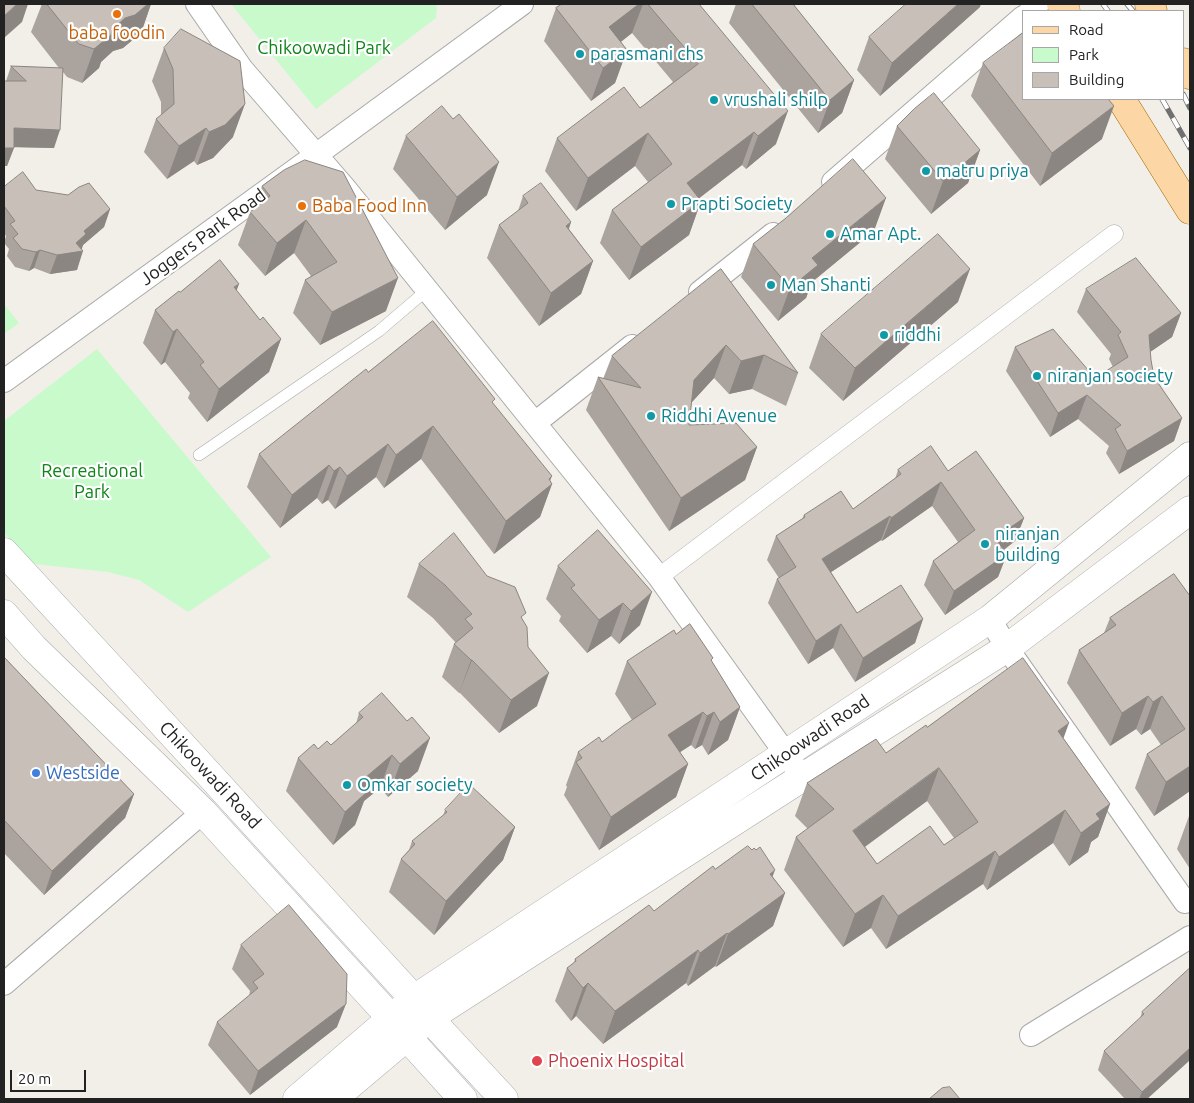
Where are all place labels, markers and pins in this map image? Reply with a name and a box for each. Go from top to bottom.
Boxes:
marker: baba foodin [111,8,123,20]
place label: baba foodin [69,22,165,44]
place label: parasmani chs [590,43,704,65]
marker: parasmani chs [574,48,586,60]
place label: vrushali shilp [724,89,828,111]
marker: vrushali shilp [708,94,720,106]
place label: matru priya [936,160,1029,182]
marker: matru priya [920,165,932,177]
place label: Prapti Society [681,193,792,215]
place label: Baba Food Inn [312,195,427,217]
marker: Prapti Society [665,198,677,210]
marker: Baba Food Inn [296,200,308,212]
place label: Amar Apt. [840,223,921,245]
marker: Amar Apt. [824,228,836,240]
place label: Man Shanti [781,274,871,296]
marker: Man Shanti [765,279,777,291]
place label: riddhi [894,324,941,346]
marker: riddhi [878,329,890,341]
place label: niranjan society [1047,365,1173,387]
marker: niranjan society [1031,370,1043,382]
place label: Riddhi Avenue [661,405,777,427]
marker: Riddhi Avenue [645,410,657,422]
place label: niranjan building [995,523,1060,566]
marker: niranjan building [979,538,991,550]
place label: Westside [46,762,120,784]
marker: Westside [30,767,42,779]
place label: Omkar society [357,774,473,796]
marker: Omkar society [341,779,353,791]
place label: Phoenix Hospital [548,1050,684,1072]
marker: Phoenix Hospital [530,1054,544,1068]

